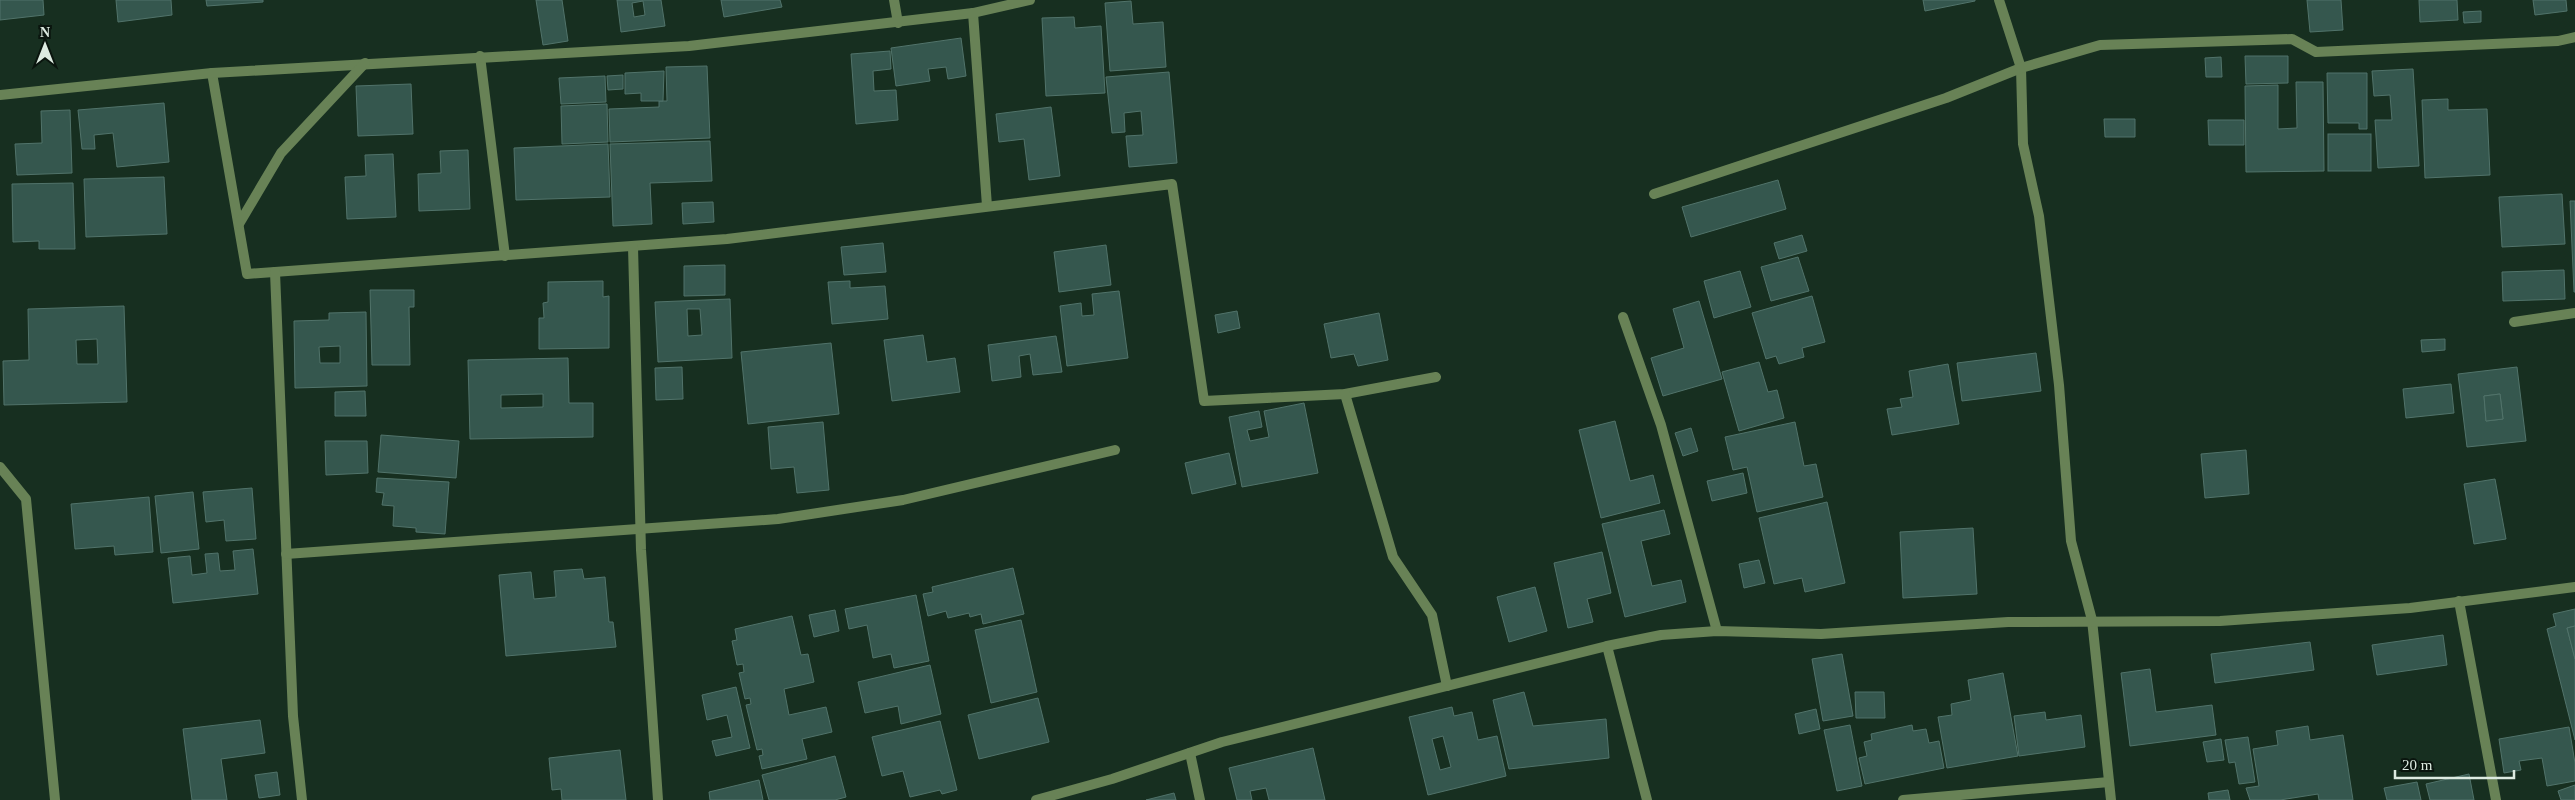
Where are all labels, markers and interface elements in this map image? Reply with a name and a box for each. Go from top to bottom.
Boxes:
north arrow [20,20,70,70]
text: N [40,25,50,40]
scale bar [2395,748,2514,780]
text: 20 m [2402,757,2433,773]

